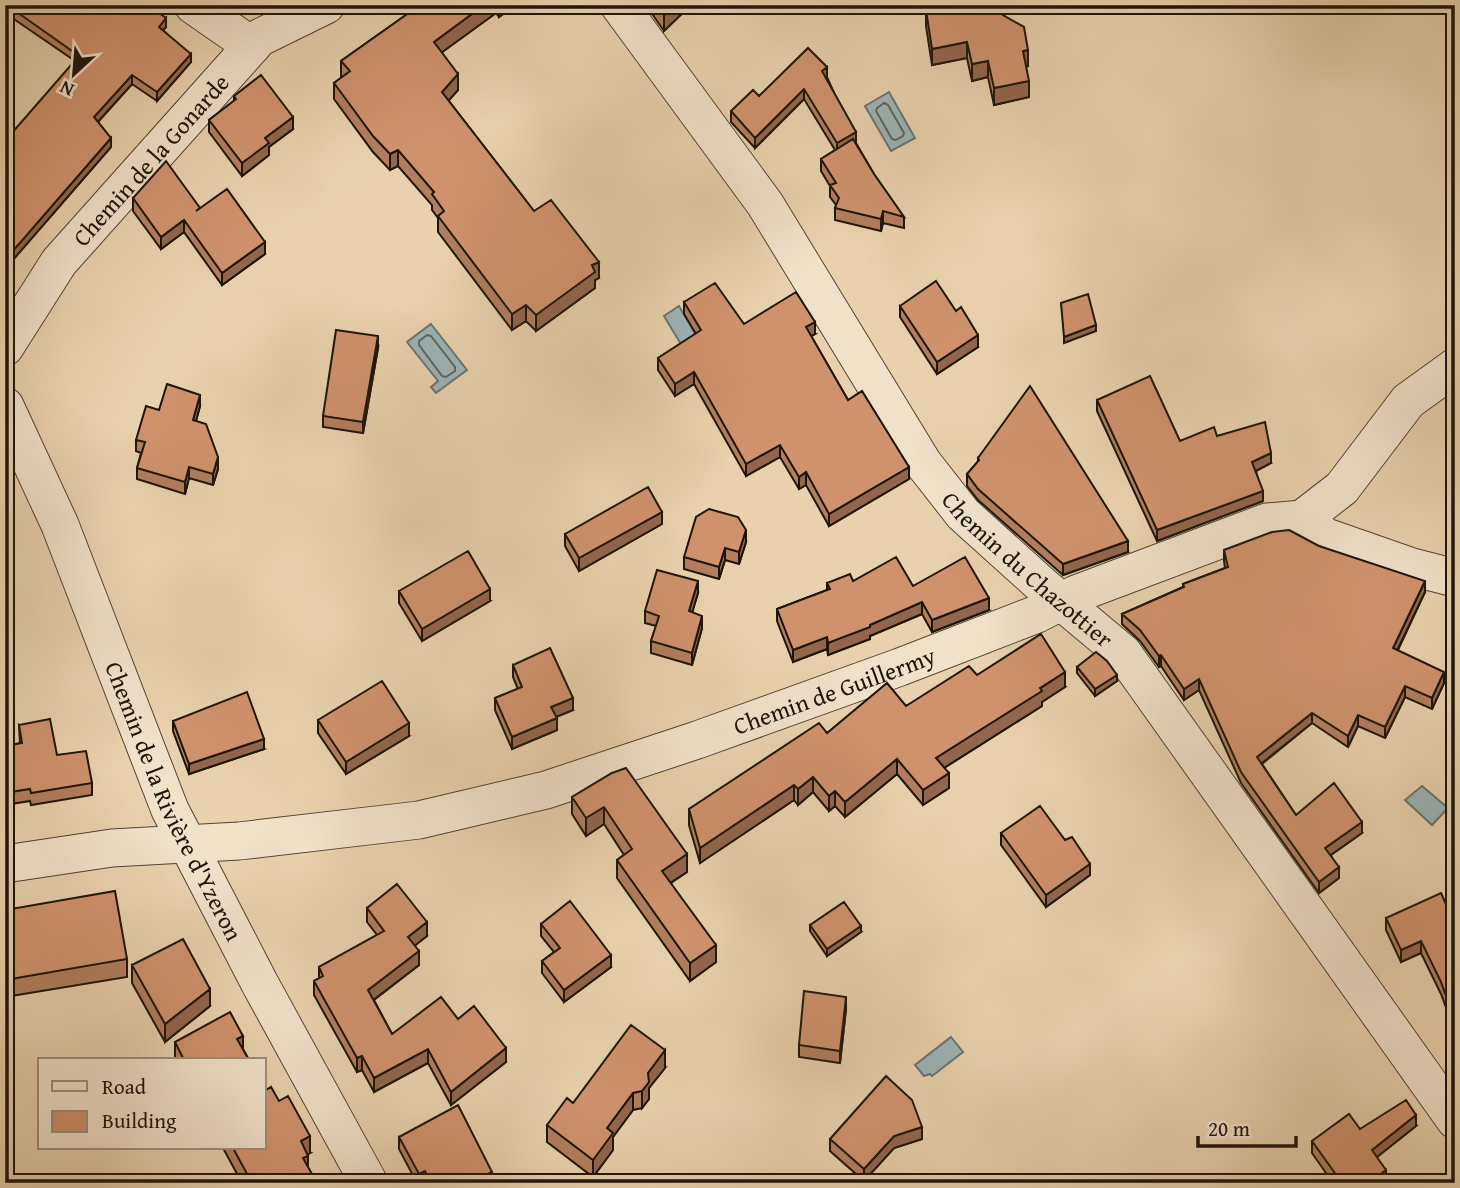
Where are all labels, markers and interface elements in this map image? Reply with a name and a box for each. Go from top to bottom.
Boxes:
north arrow [38,38,108,108]
street label: Chemin de la Gonarde [64,66,237,254]
text: N [54,74,78,105]
street label: Chemin du Chazottier [934,484,1121,655]
street label: Chemin de Guillermy [728,638,940,743]
street label: Chemin de la Rivière d'Yzeron [97,656,252,947]
legend [38,1058,266,1150]
text: Road [102,1071,147,1102]
scale bar [1198,1104,1296,1148]
text: Building [102,1105,177,1136]
text: 20 m [1208,1113,1250,1144]

